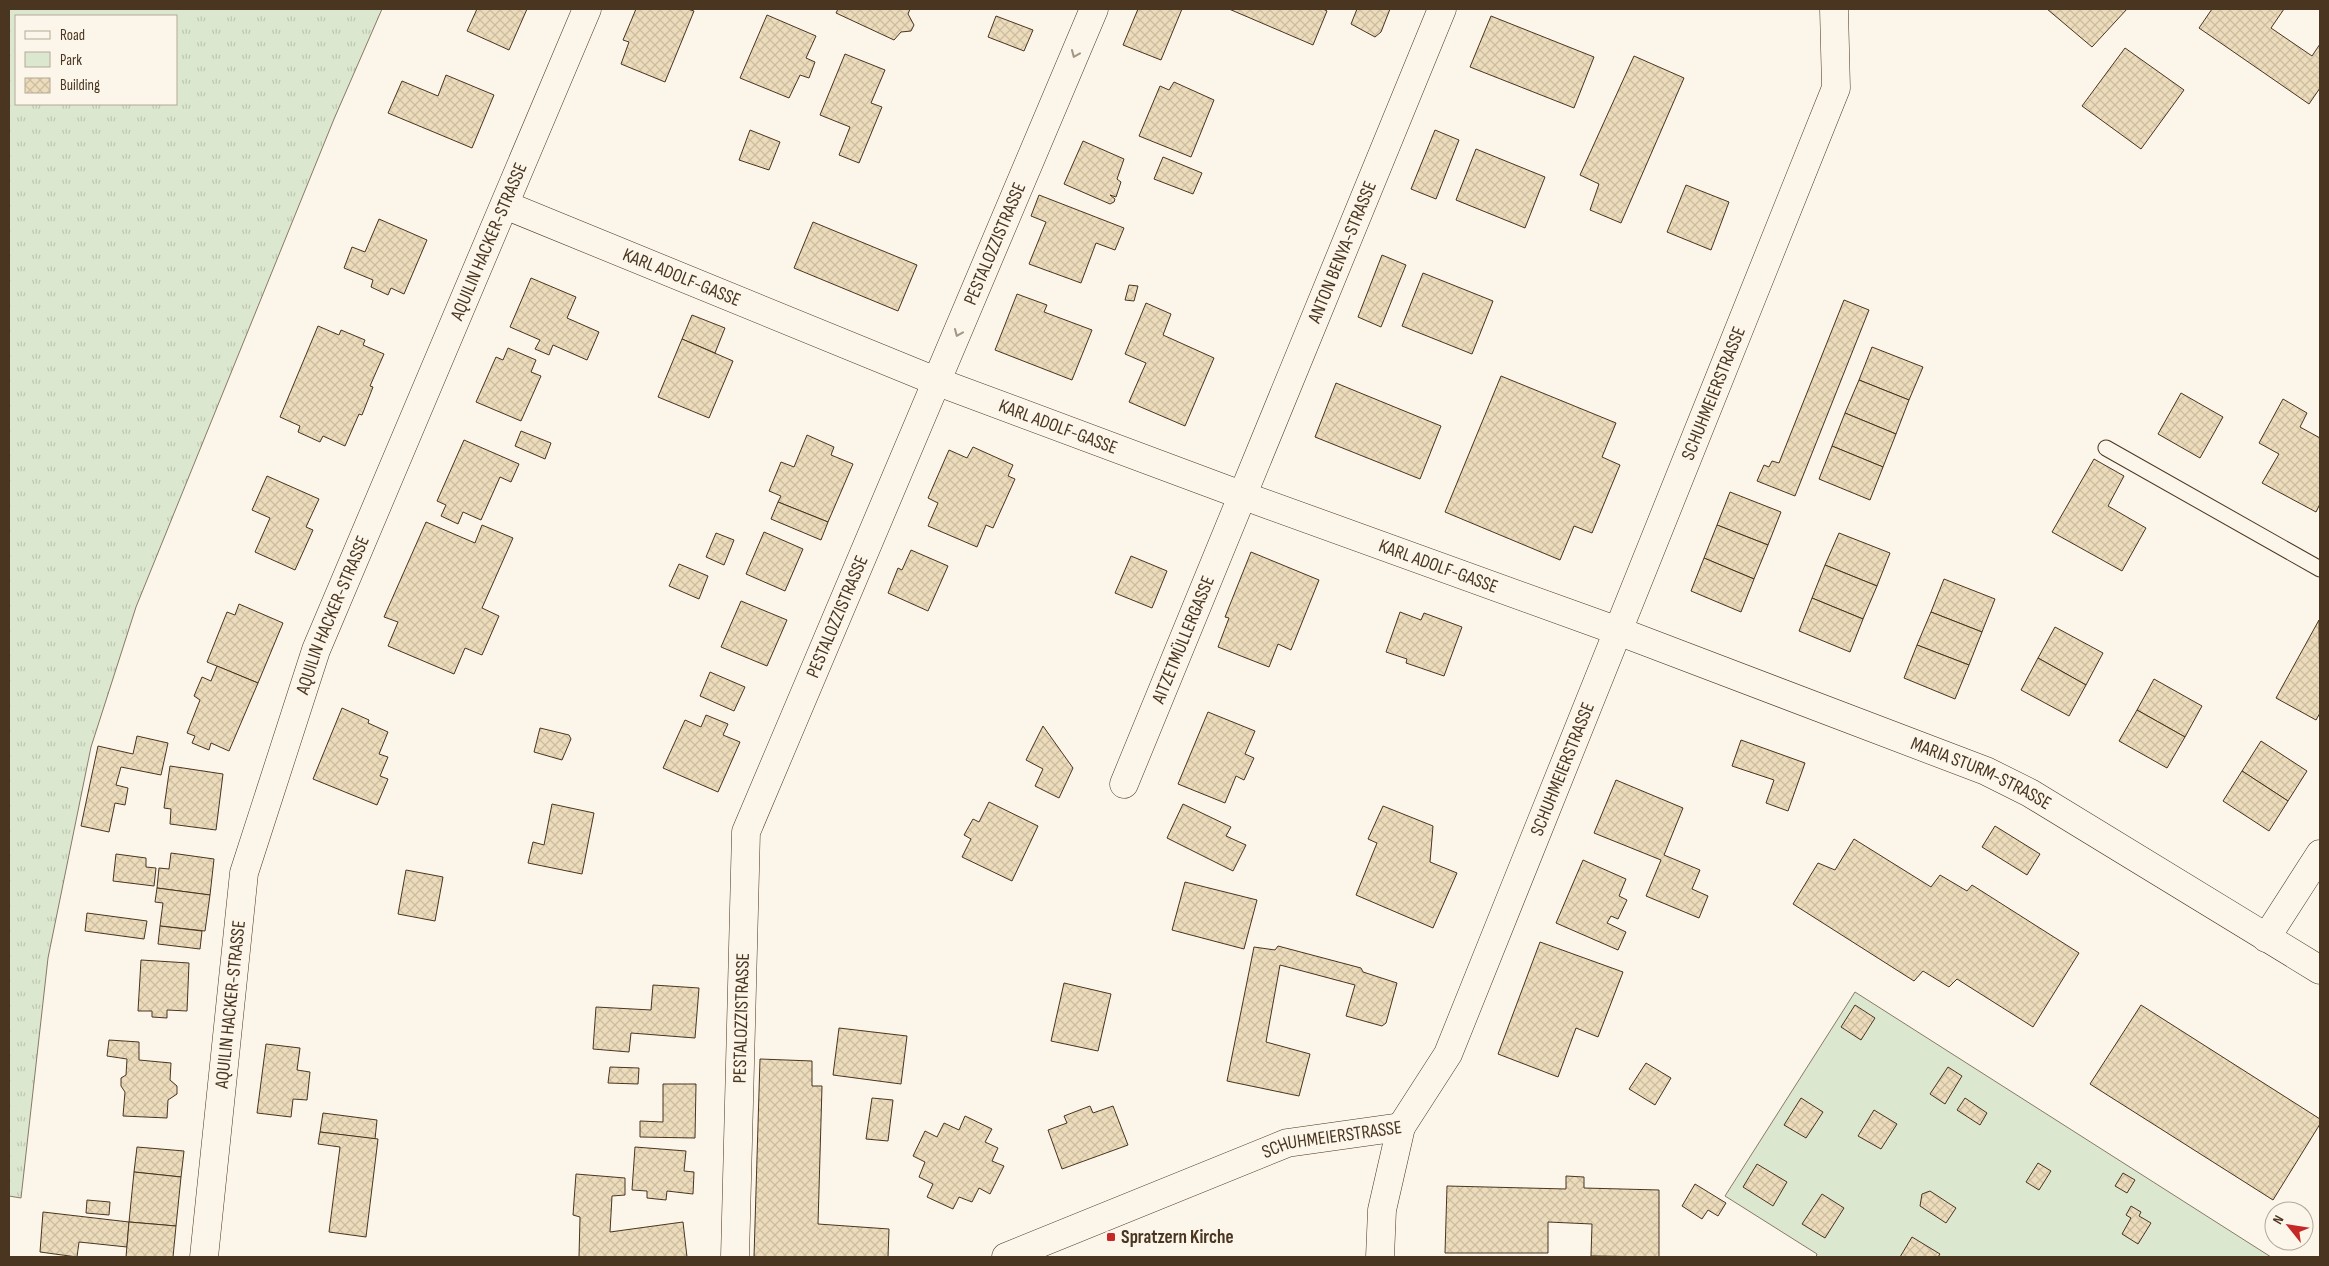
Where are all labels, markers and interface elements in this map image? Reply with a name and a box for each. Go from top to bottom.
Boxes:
legend [15,15,178,105]
text: Road [60,26,85,45]
one-way arrow [1070,49,1081,58]
text: Park [60,51,82,70]
text: Building [60,76,100,95]
street label: AQUILIN HACKER-STRASSE [445,159,532,325]
street label: ANTON BENYA-STRASSE [1303,178,1382,327]
street label: PESTALOZZISTRASSE [959,179,1031,308]
street label: KARL ADOLF-GASSE [620,243,744,312]
street label: SCHUHMEIERSTRASSE [1676,323,1750,463]
one-way arrow [954,328,964,337]
street label: KARL ADOLF-GASSE [995,394,1121,459]
street label: AQUILIN HACKER-STRASSE [291,532,374,698]
street label: KARL ADOLF-GASSE [1376,534,1501,598]
street label: PESTALOZZISTRASSE [801,552,873,681]
street label: AITZETMÜLLERGASSE [1146,572,1220,708]
street label: SCHUHMEIERSTRASSE [1525,699,1600,839]
street label: MARIA STURM-STRASSE [1908,732,2056,815]
street label: AQUILIN HACKER-STRASSE [210,919,250,1091]
street label: PESTALOZZISTRASSE [728,952,754,1084]
street label: SCHUHMEIERSTRASSE [1258,1116,1403,1164]
north arrow [2264,1201,2314,1251]
text: N [2269,1212,2287,1227]
place label: Spratzern Kirche [1121,1226,1234,1249]
marker: Spratzern Kirche [1105,1231,1117,1243]

